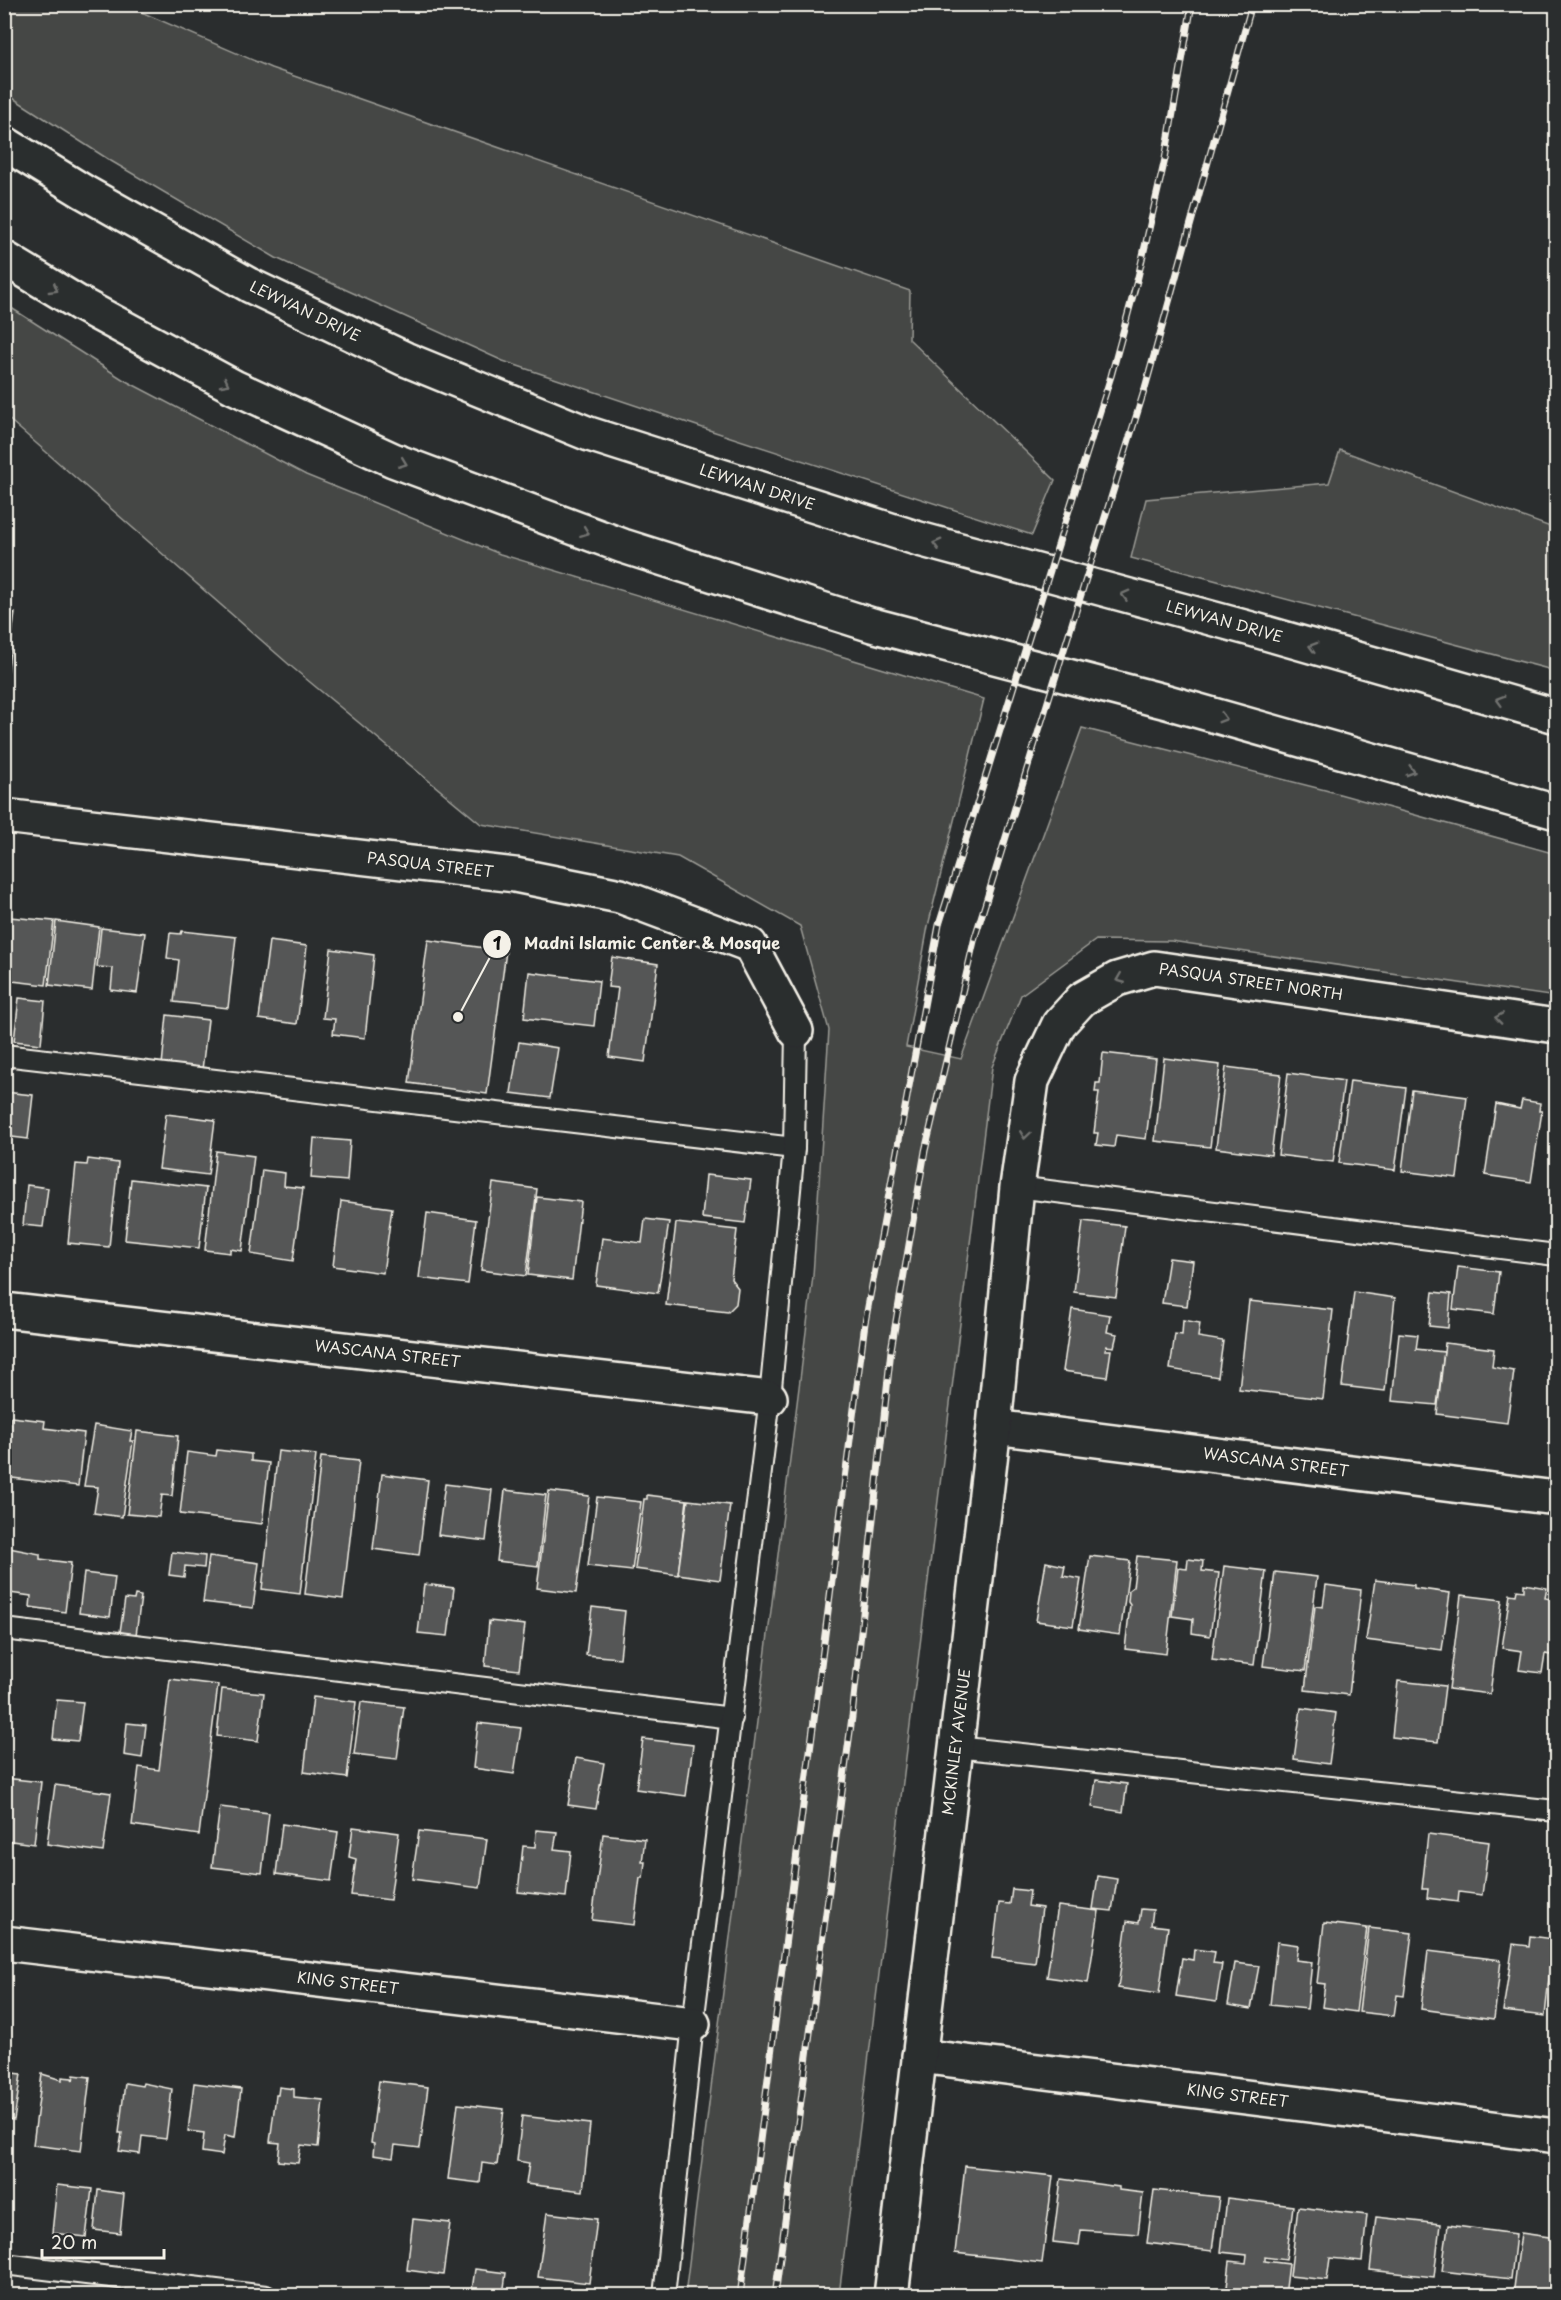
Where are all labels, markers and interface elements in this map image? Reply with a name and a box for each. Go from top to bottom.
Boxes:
street label: LEWVAN DRIVE [246,274,365,346]
one-way arrow [48,281,58,293]
one-way arrow [219,376,230,387]
one-way arrow [397,456,408,469]
street label: LEWVAN DRIVE [697,457,818,515]
one-way arrow [579,525,590,537]
one-way arrow [932,539,942,551]
one-way arrow [1120,590,1131,602]
street label: LEWVAN DRIVE [1164,593,1286,647]
one-way arrow [1308,641,1318,654]
one-way arrow [1495,695,1506,707]
one-way arrow [1217,711,1228,723]
one-way arrow [1405,764,1416,776]
street label: PASQUA STREET [366,845,496,883]
callout: Madni Islamic Center & Mosque [482,927,792,961]
text: 1 [493,929,502,956]
text: Madni Islamic Center & Mosque [524,930,780,954]
street label: PASQUA STREET NORTH [1158,956,1345,1005]
one-way arrow [1116,972,1127,984]
one-way arrow [1494,1012,1503,1024]
one-way arrow [1019,1131,1031,1140]
street label: WASCANA STREET [314,1333,463,1372]
street label: WASCANA STREET [1202,1441,1351,1482]
street label: MCKINLEY AVENUE [935,1667,975,1816]
street label: KING STREET [296,1965,401,1999]
street label: KING STREET [1186,2077,1291,2112]
scale bar [42,2222,164,2260]
text: 20 m [51,2228,97,2255]

